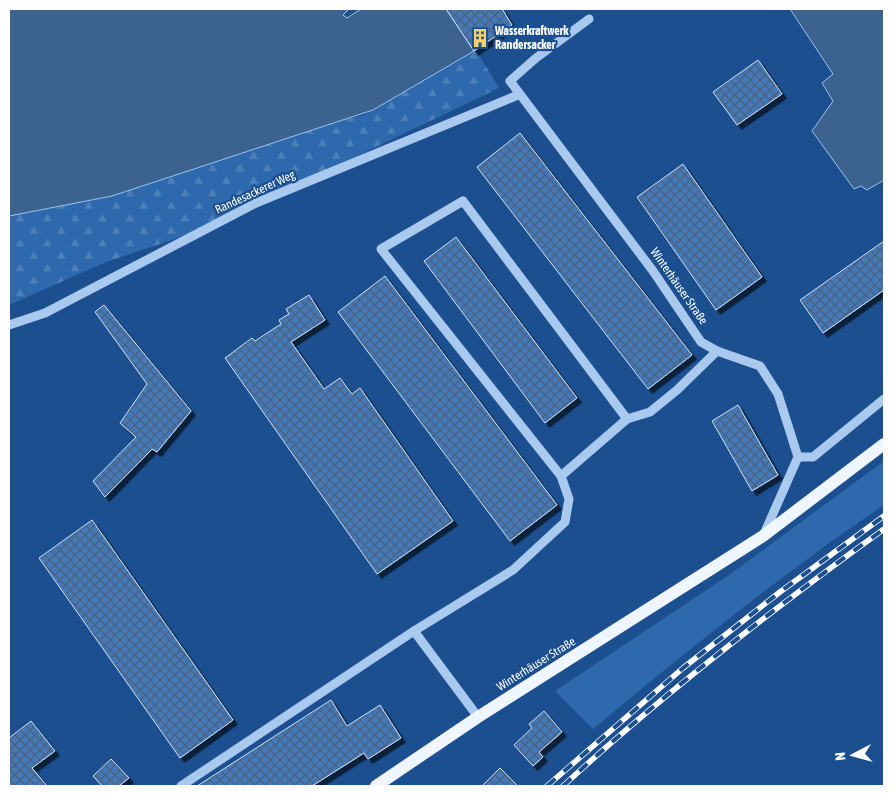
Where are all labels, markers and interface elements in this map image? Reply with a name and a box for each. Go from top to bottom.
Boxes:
place label: Wasserkraftwerk Randersacker [494,24,569,52]
building icon: Wasserkraftwerk Randersacker [469,27,491,49]
street label: Randesackerer Weg [213,167,298,217]
street label: Winterhäuser Straße [647,245,711,327]
street label: Winterhäuser Straße [494,634,578,694]
north arrow [828,730,878,780]
text: N [832,751,848,761]

